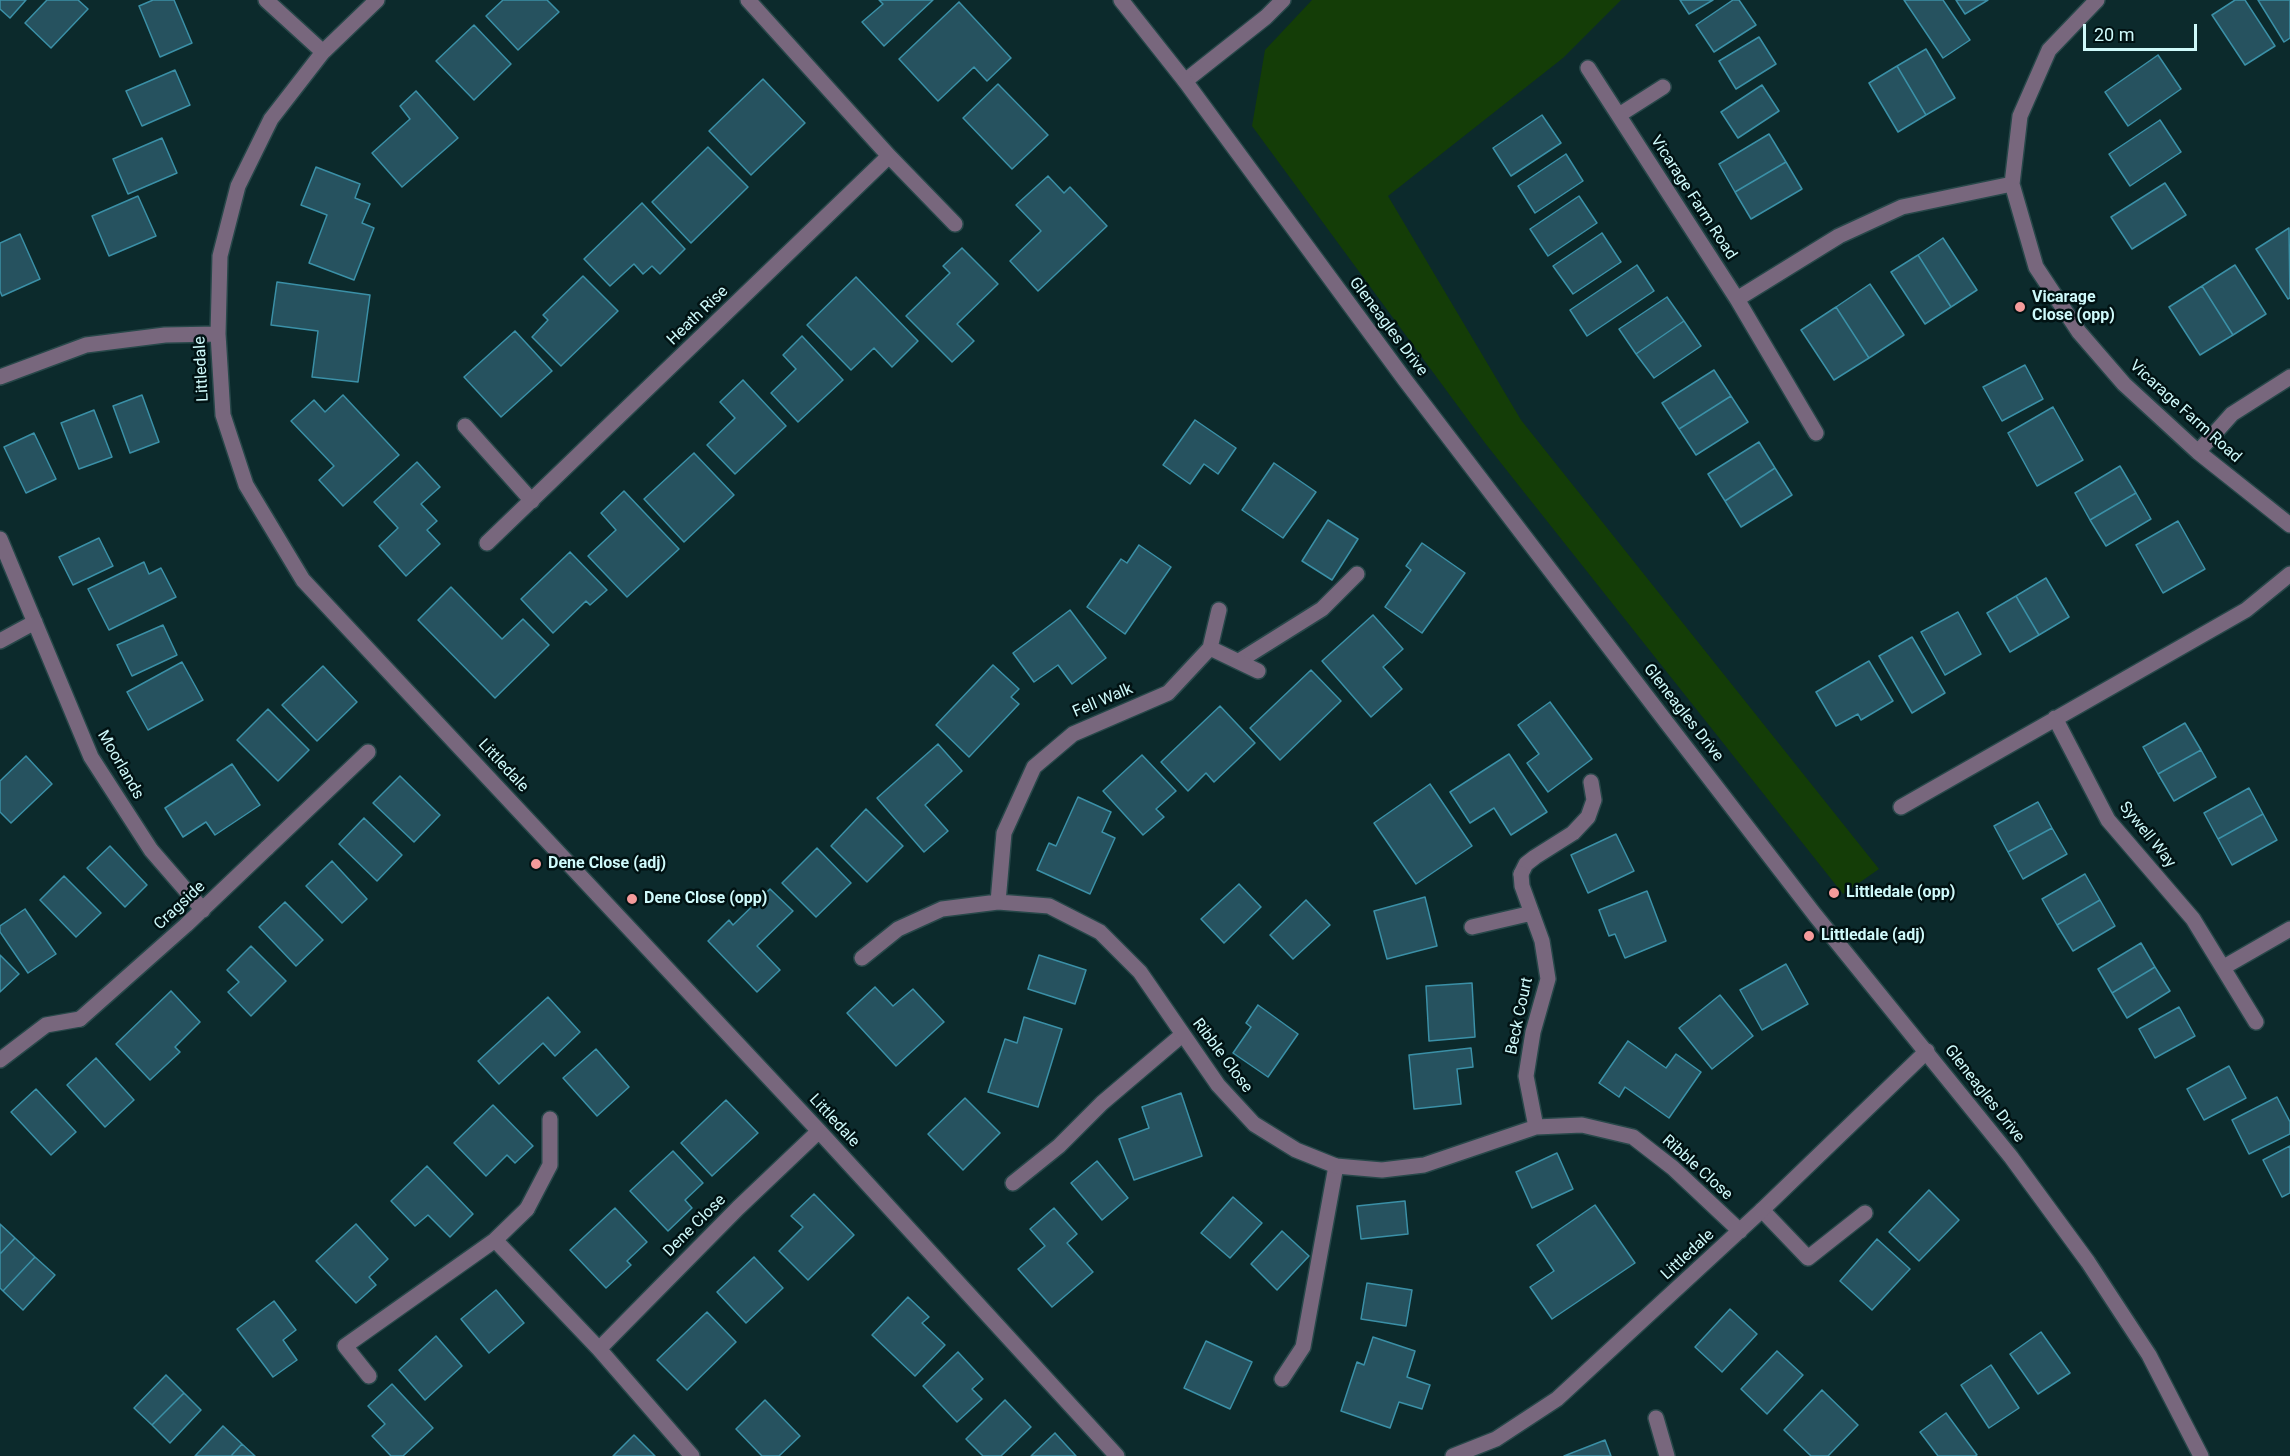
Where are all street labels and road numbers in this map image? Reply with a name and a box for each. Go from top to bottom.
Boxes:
street label: Vicarage Farm Road [1646,132,1740,264]
street label: Gleneagles Drive [1345,274,1431,380]
street label: Heath Rise [664,282,732,350]
street label: Littledale [191,336,213,402]
street label: Vicarage Farm Road [2125,357,2245,467]
street label: Gleneagles Drive [1639,660,1727,766]
street label: Fell Walk [1070,680,1136,722]
street label: Moorlands [93,727,147,803]
street label: Littledale [474,736,532,796]
street label: Sywell Way [2115,798,2179,872]
street label: Cragside [150,878,210,934]
street label: Beck Court [1502,976,1538,1056]
street label: Ribble Close [1188,1015,1256,1097]
street label: Gleneagles Drive [1940,1041,2028,1147]
street label: Littledale [805,1091,863,1151]
street label: Ribble Close [1658,1131,1736,1205]
street label: Dene Close [660,1191,730,1261]
street label: Littledale [1658,1226,1718,1284]

